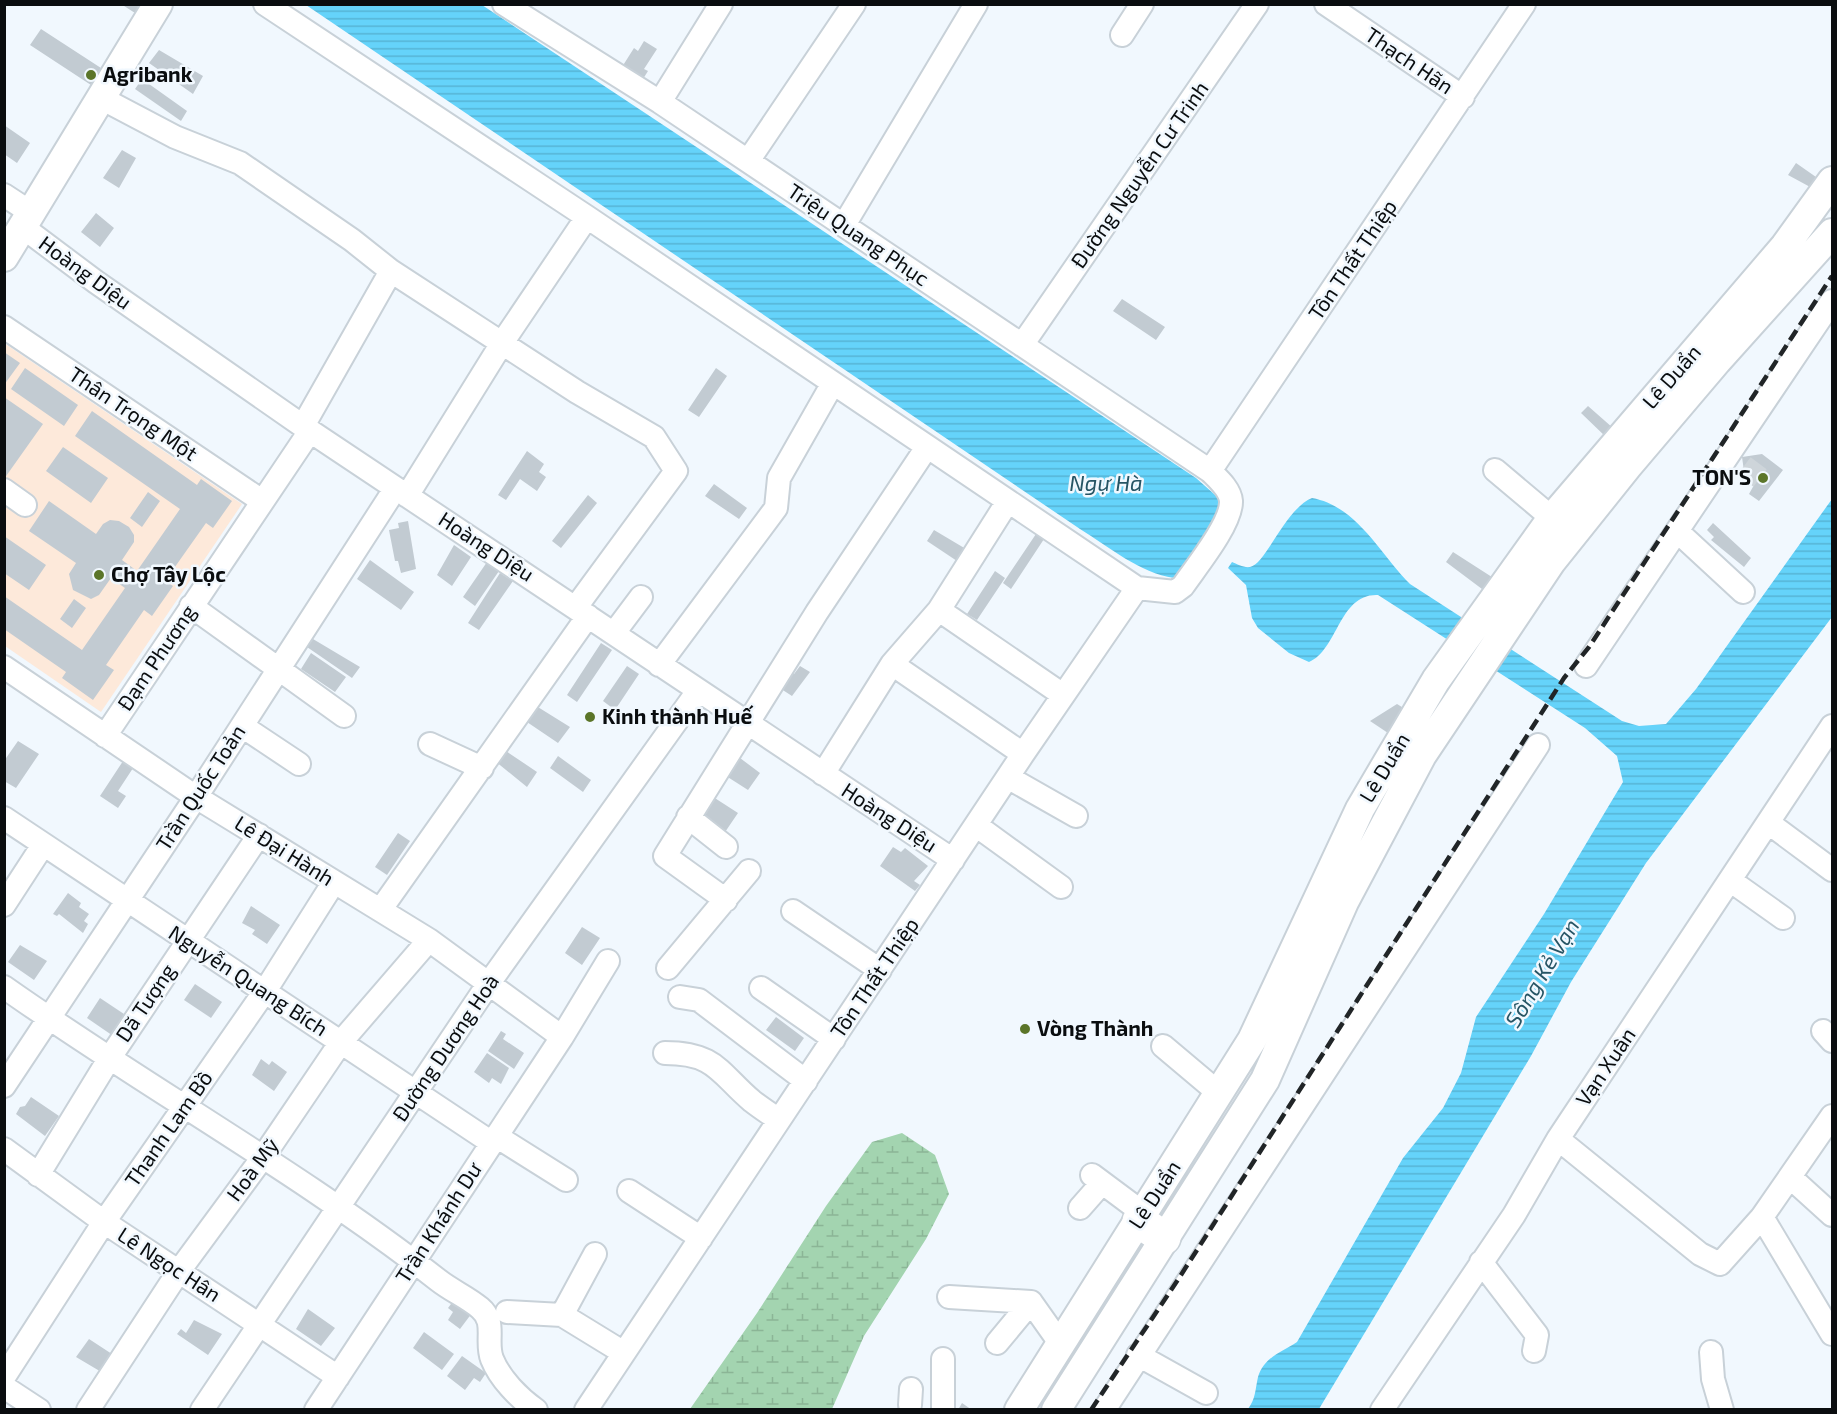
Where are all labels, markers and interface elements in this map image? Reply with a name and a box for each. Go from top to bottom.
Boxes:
street label: Thạch Hãn [1361,21,1459,98]
place label: Agribank [103,61,193,86]
marker: Agribank [84,68,98,82]
street label: Đường Nguyễn Cư Trinh [1065,76,1213,272]
street label: Triệu Quang Phục [783,177,934,291]
street label: Tôn Thất Thiệp [1302,194,1401,324]
street label: Hoàng Diệu [35,230,137,314]
street label: Lê Duẩn [1636,339,1705,413]
street label: Thân Trọng Một [65,361,203,465]
place label: TON'S [1692,464,1751,489]
water label: Ngự Hà [1069,469,1143,495]
marker: TON'S [1756,471,1770,485]
street label: Hoàng Diệu [435,506,539,586]
place label: Chợ Tây Lộc [111,561,226,587]
marker: Chợ Tây Lộc [92,568,106,582]
street label: Đạm Phương [111,599,200,715]
place label: Kinh thành Huế [602,703,753,728]
marker: Kinh thành Huế [583,710,597,724]
street label: Trần Quốc Toản [150,720,251,855]
street label: Lê Duẩn [1353,728,1414,806]
street label: Hoàng Diệu [838,777,942,857]
street label: Lê Đại Hành [231,809,339,890]
street label: Tôn Thất Thiệp [824,912,923,1042]
water label: Sông Kẻ Vạn [1499,914,1584,1031]
street label: Nguyễn Quang Bích [164,919,333,1041]
street label: Dã Tượng [110,958,180,1046]
street label: Đường Dương Hoà [386,969,503,1125]
place label: Vòng Thành [1037,1015,1153,1040]
marker: Vòng Thành [1018,1022,1032,1036]
street label: Vạn Xuân [1570,1022,1640,1110]
street label: Thanh Lam Bồ [119,1066,217,1191]
street label: Hoà Mỹ [221,1133,283,1205]
street label: Lê Duẩn [1122,1155,1185,1233]
street label: Trần Khánh Dư [389,1156,487,1287]
street label: Lê Ngọc Hân [114,1221,226,1306]

